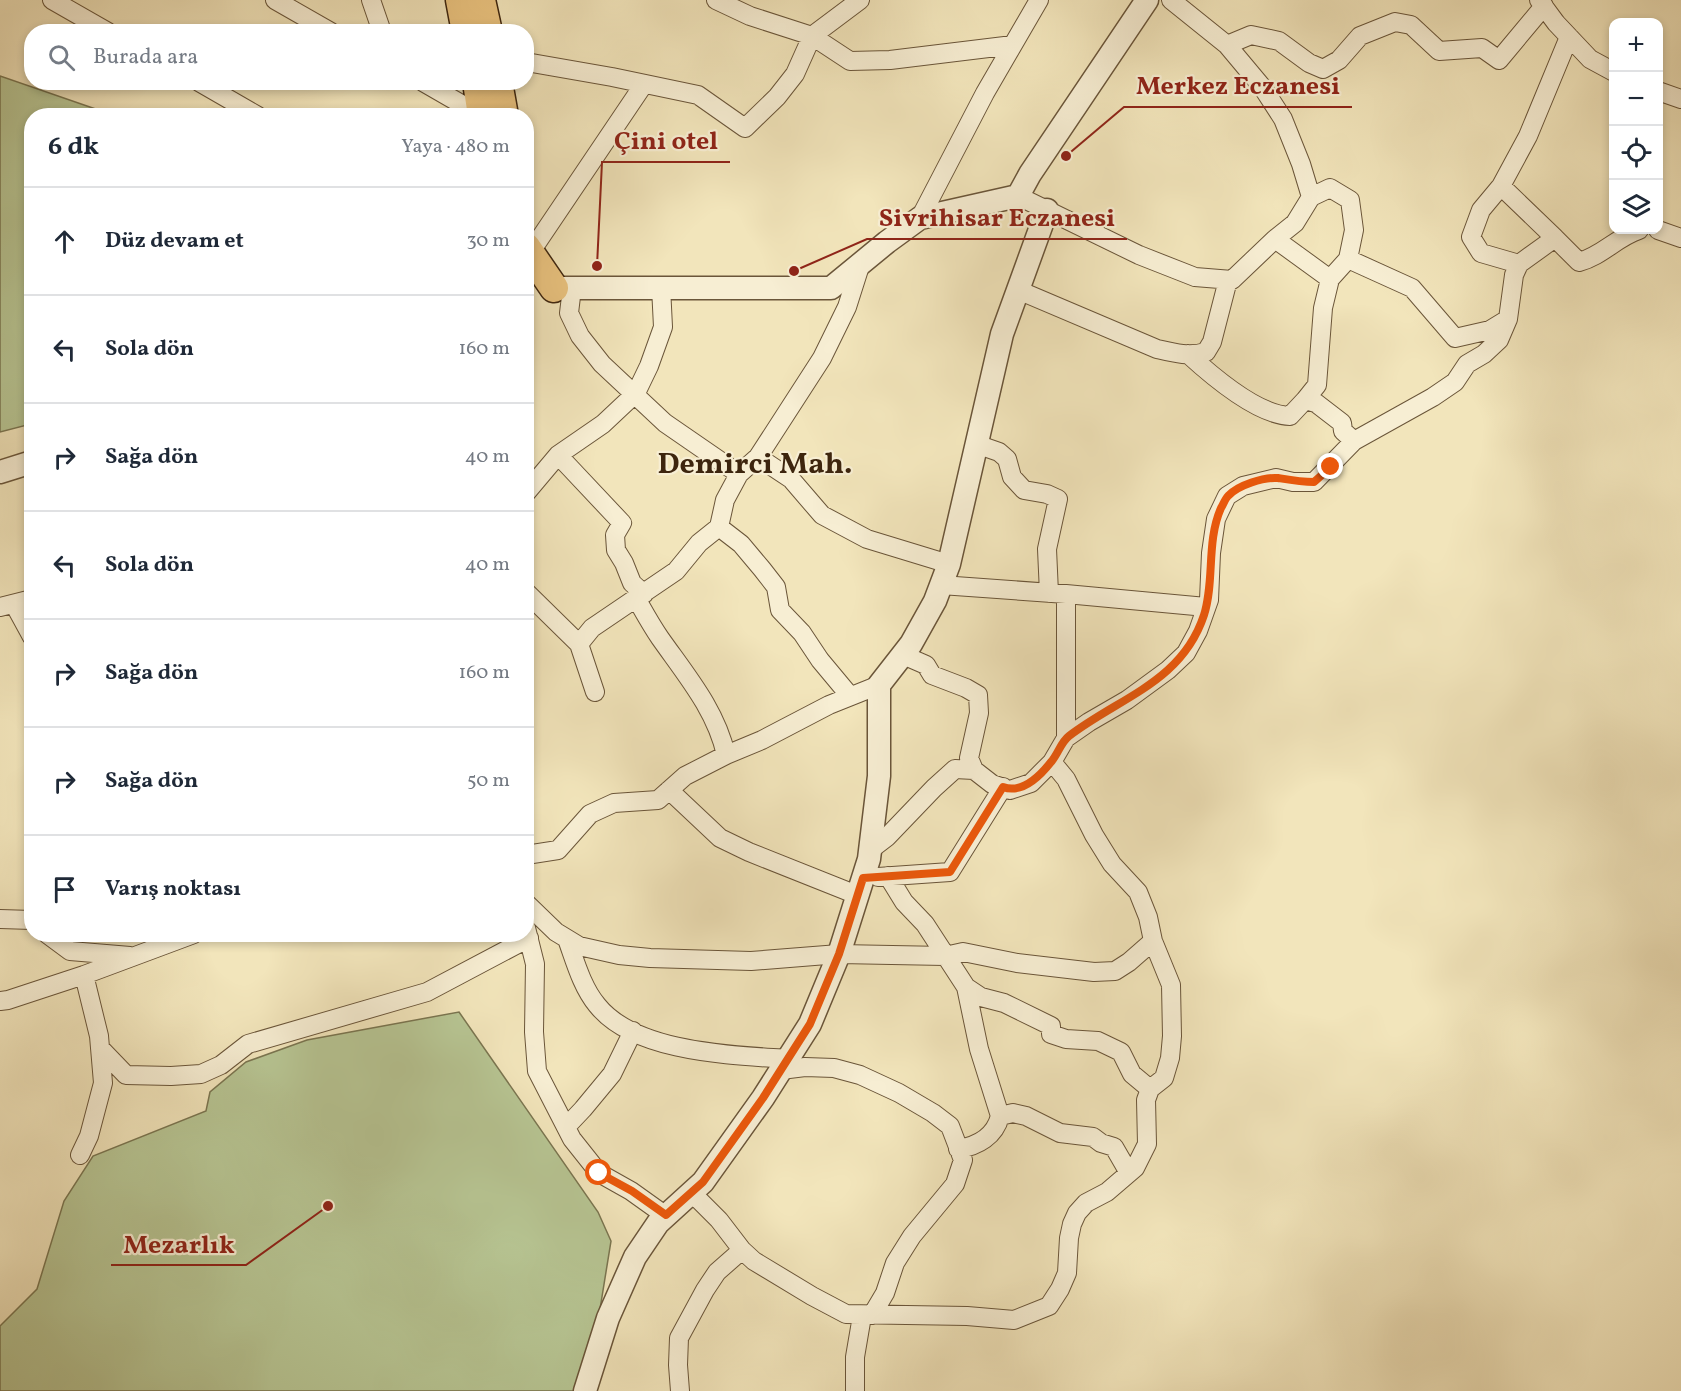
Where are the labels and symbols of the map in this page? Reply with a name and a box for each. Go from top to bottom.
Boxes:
callout: Merkez Eczanesi [1124,63,1352,107]
text: Merkez Eczanesi [1136,69,1340,105]
callout: Çini otel [602,118,730,162]
text: Çini otel [614,124,718,160]
callout: Sivrihisar Eczanesi [867,195,1127,239]
text: Sivrihisar Eczanesi [879,201,1115,237]
district label: Demirci Mah. [657,444,853,486]
route end [1317,453,1343,479]
route start [585,1159,611,1185]
callout: Mezarlık [111,1221,246,1265]
text: Mezarlık [123,1228,235,1264]

